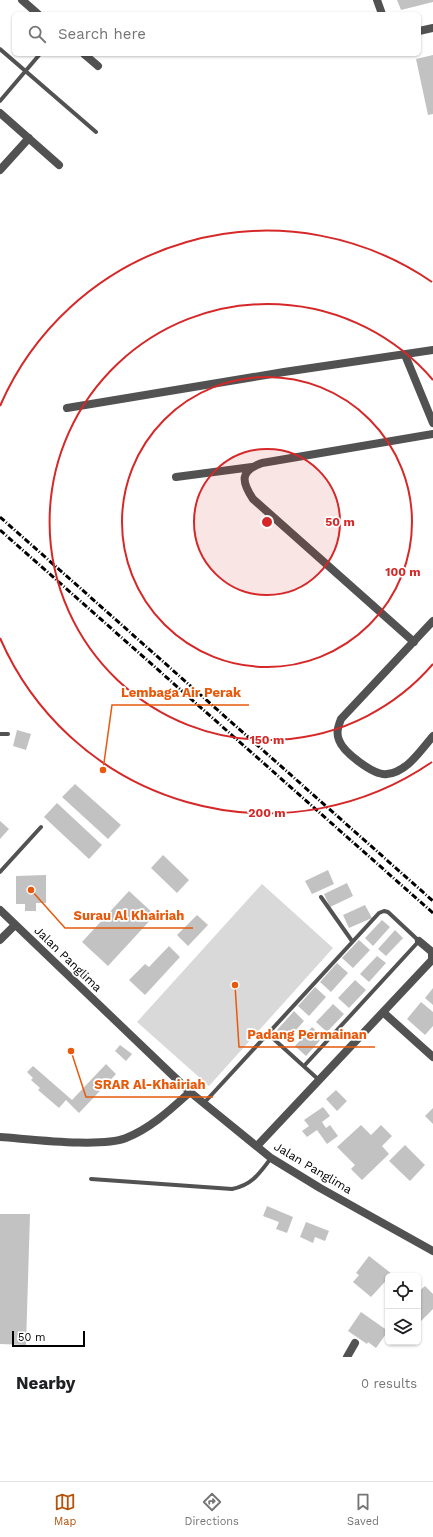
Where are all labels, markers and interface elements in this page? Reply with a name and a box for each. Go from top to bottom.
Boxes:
search box [12,12,421,56]
icon: search [26,23,48,45]
text: Search here [58,25,146,43]
centre of rings [260,515,274,529]
text: 50 m [325,515,355,529]
text: 100 m [385,565,421,579]
callout: Lembaga Air Perak [112,680,249,705]
text: Lembaga Air Perak [121,685,242,700]
text: 150 m [250,733,284,747]
text: 200 m [248,806,286,820]
callout: Surau Al Khairiah [65,903,193,928]
text: Surau Al Khairiah [74,908,184,923]
street label: Jalan Panglima [31,923,105,995]
callout: Padang Permainan [239,1022,375,1047]
text: Padang Permainan [247,1027,367,1042]
callout: SRAR Al-Khairiah [86,1072,213,1097]
text: SRAR Al-Khairiah [94,1077,206,1092]
street label: Jalan Panglima [272,1139,355,1197]
map controls [385,1273,421,1345]
button: locate [385,1273,421,1309]
button: layers [385,1309,421,1345]
scale bar [12,1329,85,1348]
text: 50 m [18,1331,45,1344]
text: Nearby [16,1373,75,1393]
text: 0 results [361,1376,417,1391]
tab: Map [54,1491,76,1528]
tab: Directions [185,1491,239,1528]
tab: Saved [347,1491,379,1528]

